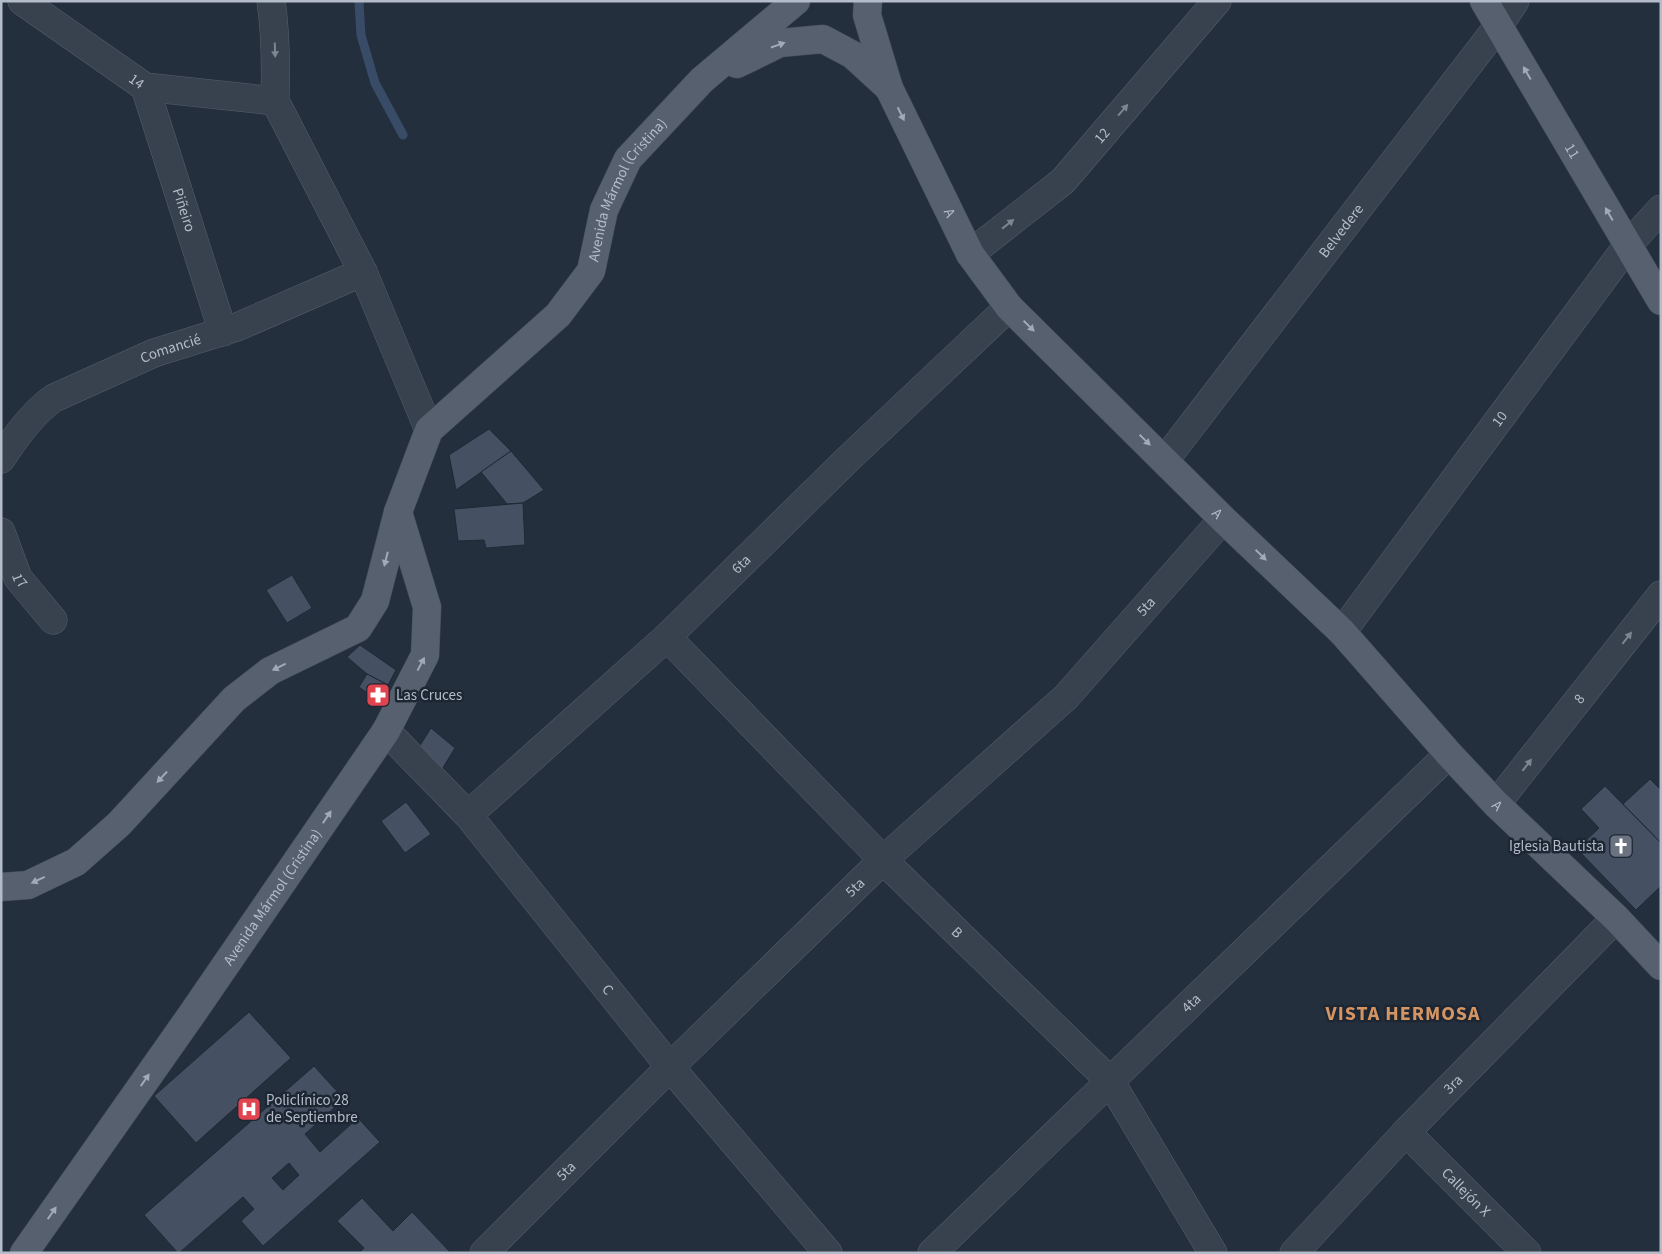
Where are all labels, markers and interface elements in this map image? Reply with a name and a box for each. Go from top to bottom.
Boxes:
one-way arrow [770,41,785,49]
one-way arrow [271,42,279,58]
one-way arrow [1523,67,1532,80]
street label: 14 [124,69,149,95]
one-way arrow [1118,104,1129,117]
one-way arrow [897,107,905,121]
street label: Avenida Mármol (Cristina) [583,114,672,264]
street label: 12 [1089,123,1115,148]
street label: 11 [1559,139,1585,163]
street label: Piñeiro [167,186,200,235]
street label: Belvedere [1314,200,1369,262]
street label: A [938,205,961,222]
one-way arrow [1605,207,1614,220]
one-way arrow [1001,219,1015,229]
one-way arrow [1023,320,1035,332]
street label: Comancié [137,329,204,369]
street label: 10 [1487,407,1513,431]
one-way arrow [1139,434,1151,446]
street label: A [1207,503,1228,525]
one-way arrow [1254,549,1266,561]
street label: 6ta [727,550,756,579]
one-way arrow [381,552,389,567]
street label: 17 [6,570,32,593]
street label: 5ta [1132,592,1161,621]
one-way arrow [1622,632,1633,645]
one-way arrow [417,656,425,671]
one-way arrow [272,663,287,671]
pharmacy icon: Las Cruces [365,682,391,708]
place label: Las Cruces [396,685,462,706]
street label: 8 [1569,690,1590,709]
one-way arrow [1521,759,1532,772]
one-way arrow [156,771,168,783]
street label: A [1487,795,1508,817]
one-way arrow [322,810,332,824]
street label: Avenida Mármol (Cristina) [218,825,327,970]
church icon: Iglesia Bautista [1608,833,1634,859]
place label: Iglesia Bautista [1509,836,1604,857]
street label: 5ta [841,873,870,902]
one-way arrow [31,876,45,884]
street label: B [946,922,967,943]
street label: C [597,980,619,1000]
street label: 4ta [1177,989,1206,1018]
district label: VISTA HERMOSA [1325,1000,1480,1028]
street label: 3ra [1439,1070,1468,1099]
one-way arrow [140,1074,151,1087]
place label: Policlínico 28 de Septiembre [266,1090,358,1128]
hospital icon: Policlínico 28 de Septiembre [236,1096,262,1122]
street label: 5ta [552,1157,581,1186]
street label: Callejón X [1436,1163,1495,1222]
one-way arrow [47,1207,57,1220]

